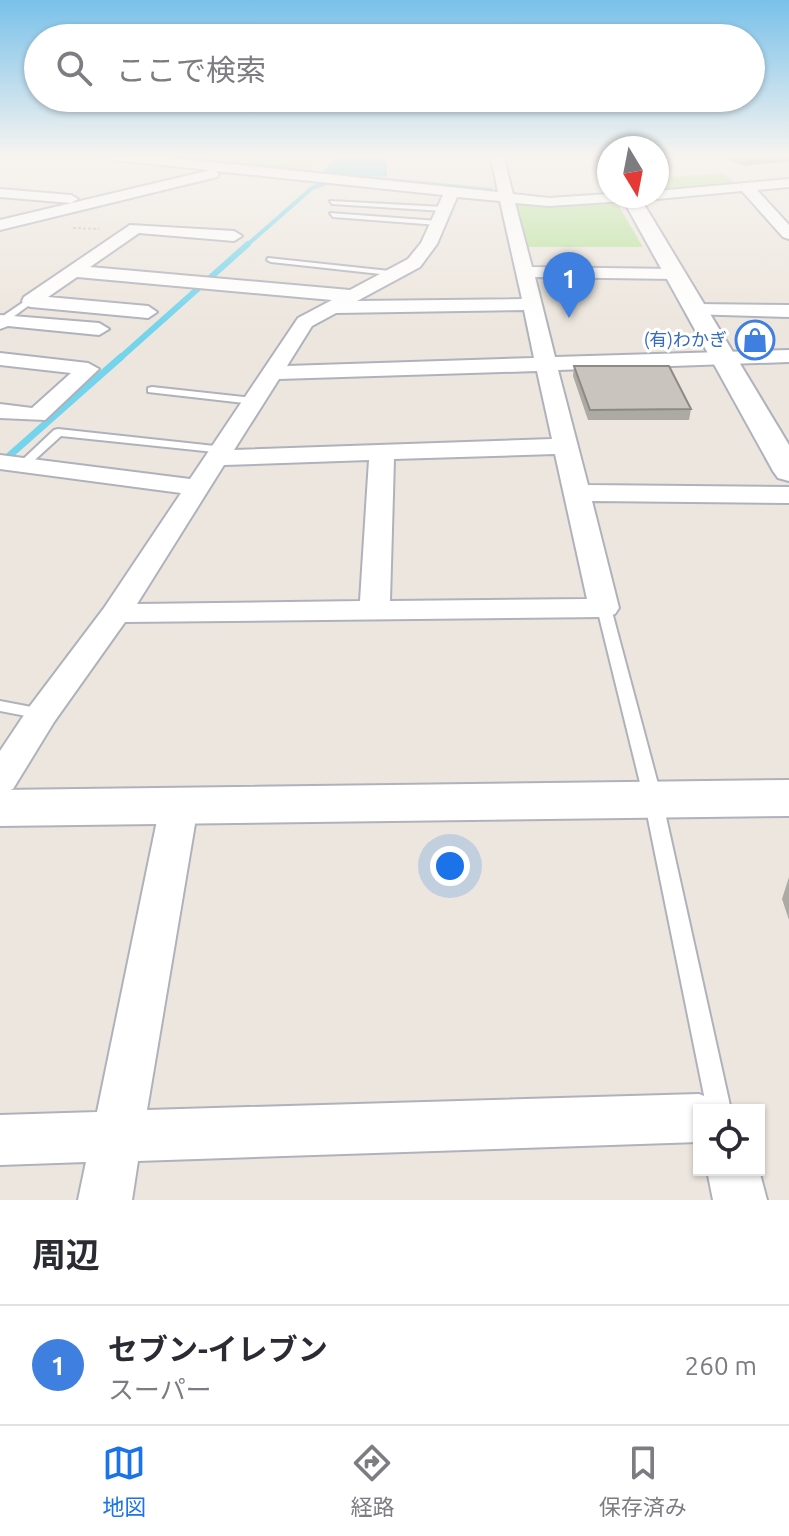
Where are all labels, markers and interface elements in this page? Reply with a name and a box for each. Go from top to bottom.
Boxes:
search box [24,24,765,112]
icon: search [52,46,96,90]
text: ここで検索 [116,53,266,87]
north arrow [597,136,669,208]
pin: 1 [543,252,595,318]
shop icon: (有)わかぎ [734,319,776,361]
place label: (有)わかぎ [644,329,727,350]
your location [430,846,470,886]
map controls [693,1104,765,1176]
button: locate [693,1104,765,1176]
text: 周辺 [32,1235,100,1273]
text: セブン-イレブン [108,1332,328,1366]
text: 1 [51,1351,65,1380]
text: 260 m [685,1351,757,1380]
text: スーパー [108,1375,212,1404]
tab: 地図 [102,1441,146,1521]
tab: 経路 [350,1441,395,1521]
tab: 保存済み [599,1441,687,1521]

